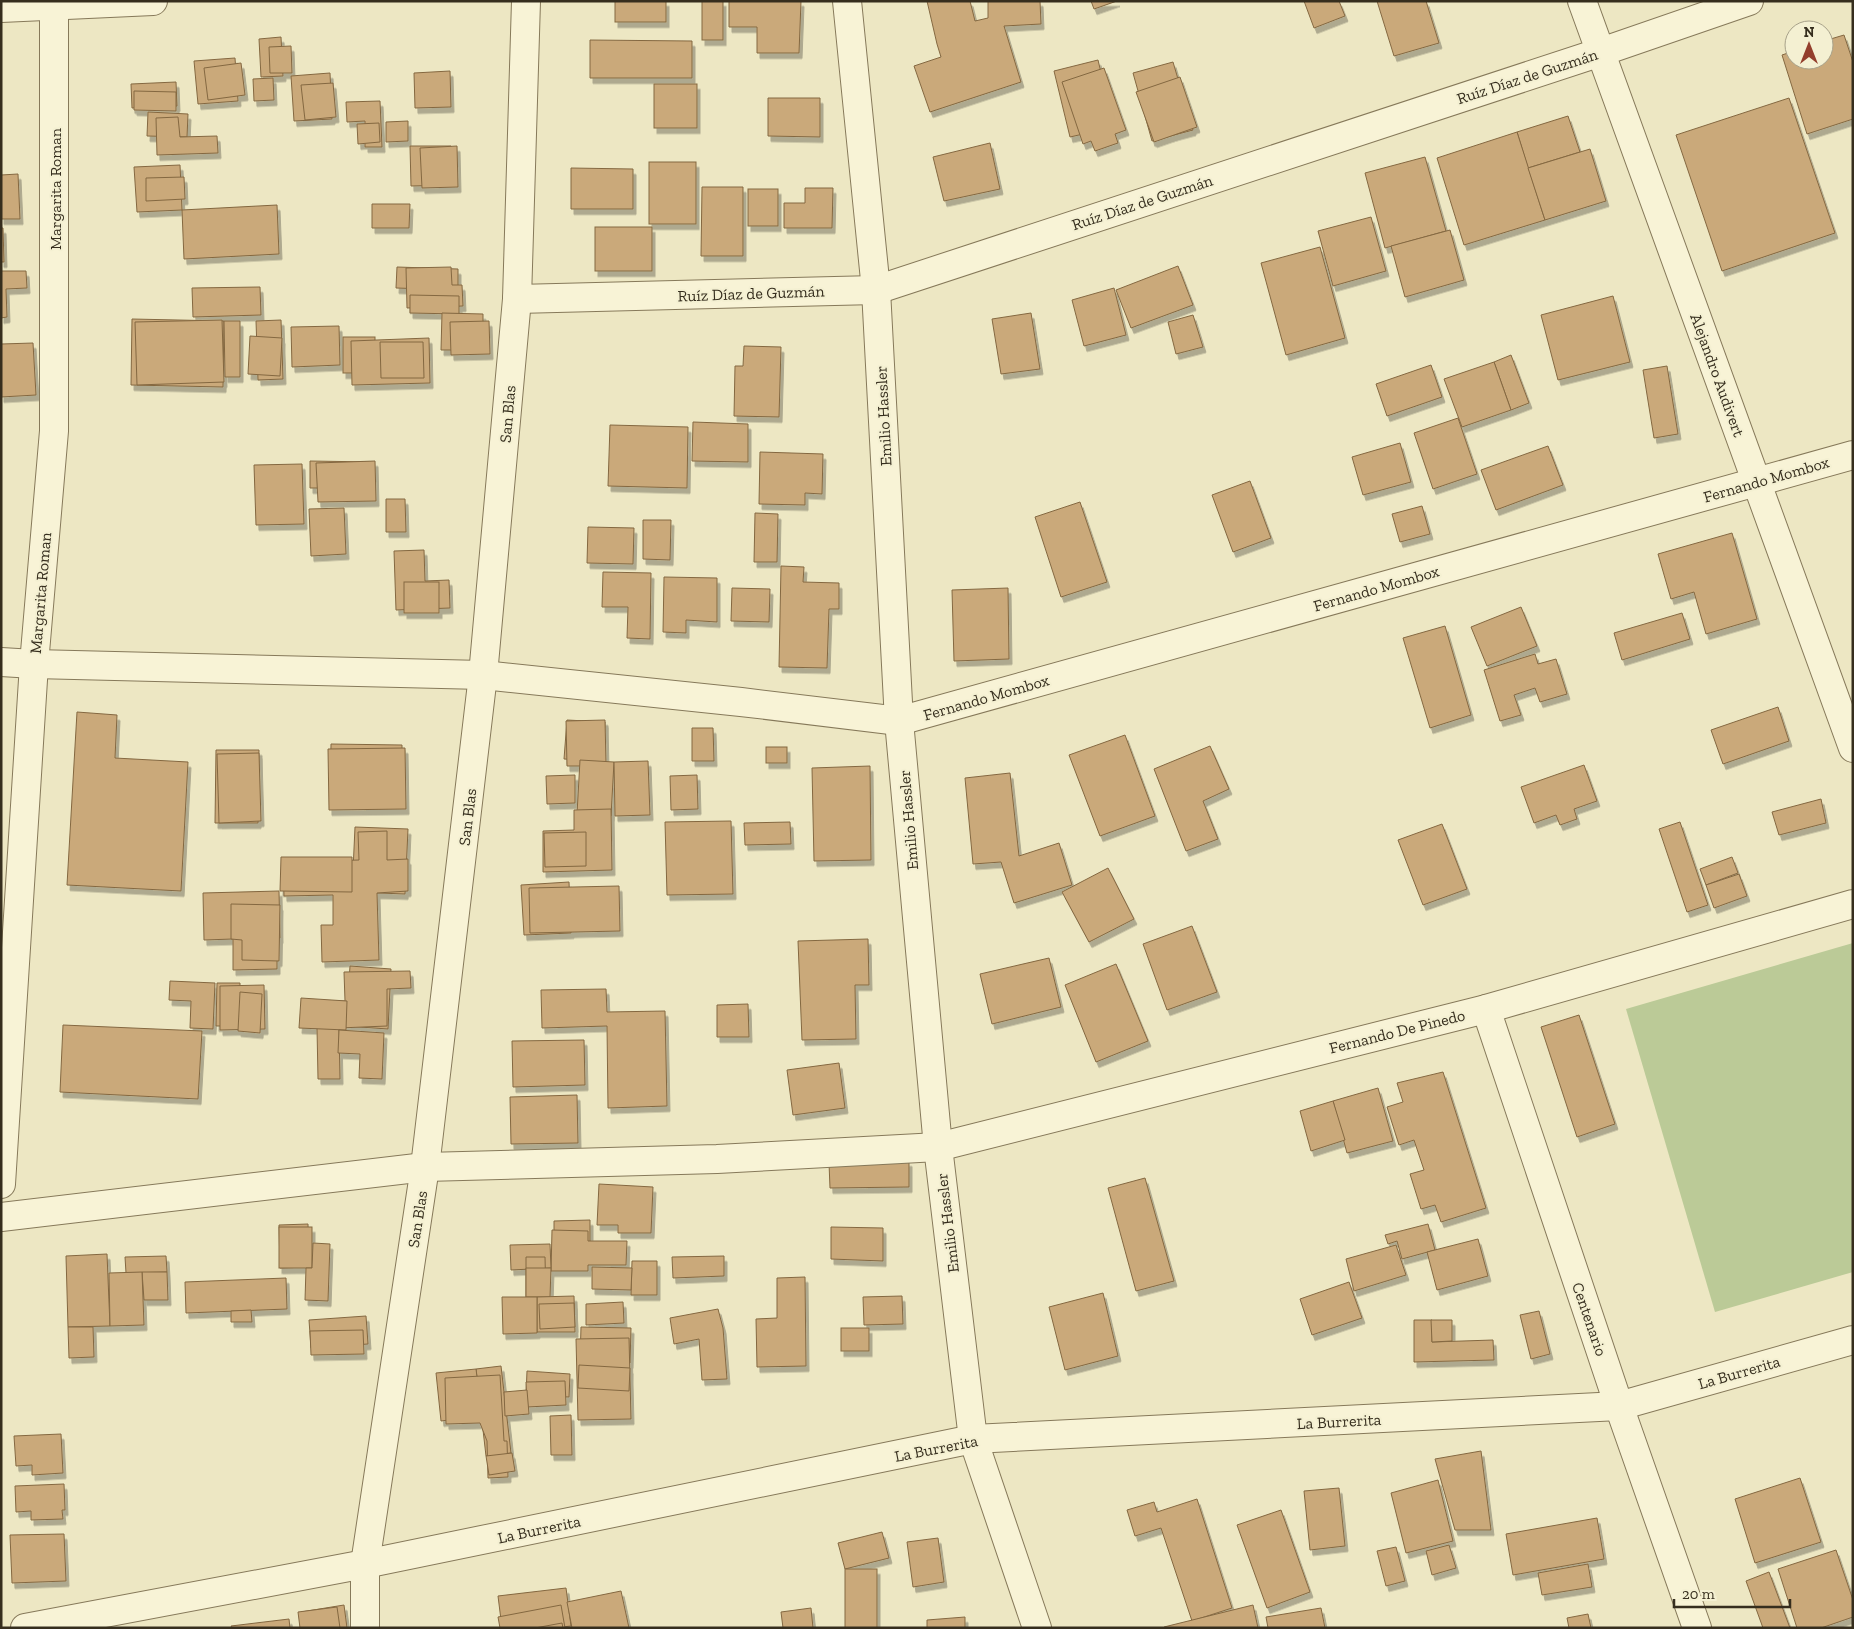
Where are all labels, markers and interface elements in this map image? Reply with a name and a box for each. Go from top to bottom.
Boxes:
north arrow [1784,20,1834,70]
text: N [1804,24,1815,41]
street label: Ruíz Díaz de Guzmán [1454,44,1601,108]
street label: Margarita Roman [46,127,65,250]
street label: Ruíz Díaz de Guzmán [1069,170,1216,234]
street label: Ruíz Díaz de Guzmán [677,281,826,306]
street label: Alejandro Audivert [1686,311,1749,440]
street label: Emilio Hassler [871,365,896,467]
street label: San Blas [496,385,519,444]
street label: Fernando Mombox [1701,452,1831,507]
street label: Margarita Roman [26,531,55,655]
street label: Fernando Mombox [1311,561,1441,616]
street label: Fernando Mombox [921,670,1051,725]
street label: Emilio Hassler [895,769,922,871]
street label: San Blas [455,787,480,847]
street label: Fernando De Pinedo [1327,1005,1467,1058]
street label: Emilio Hassler [932,1172,963,1274]
street label: San Blas [404,1189,431,1249]
street label: Centenario [1568,1280,1611,1359]
street label: La Burrerita [1696,1352,1783,1393]
street label: La Burrerita [1296,1410,1382,1433]
street label: La Burrerita [893,1431,980,1466]
street label: La Burrerita [496,1511,583,1548]
scale bar [1674,1576,1790,1608]
text: 20 m [1682,1585,1715,1603]

